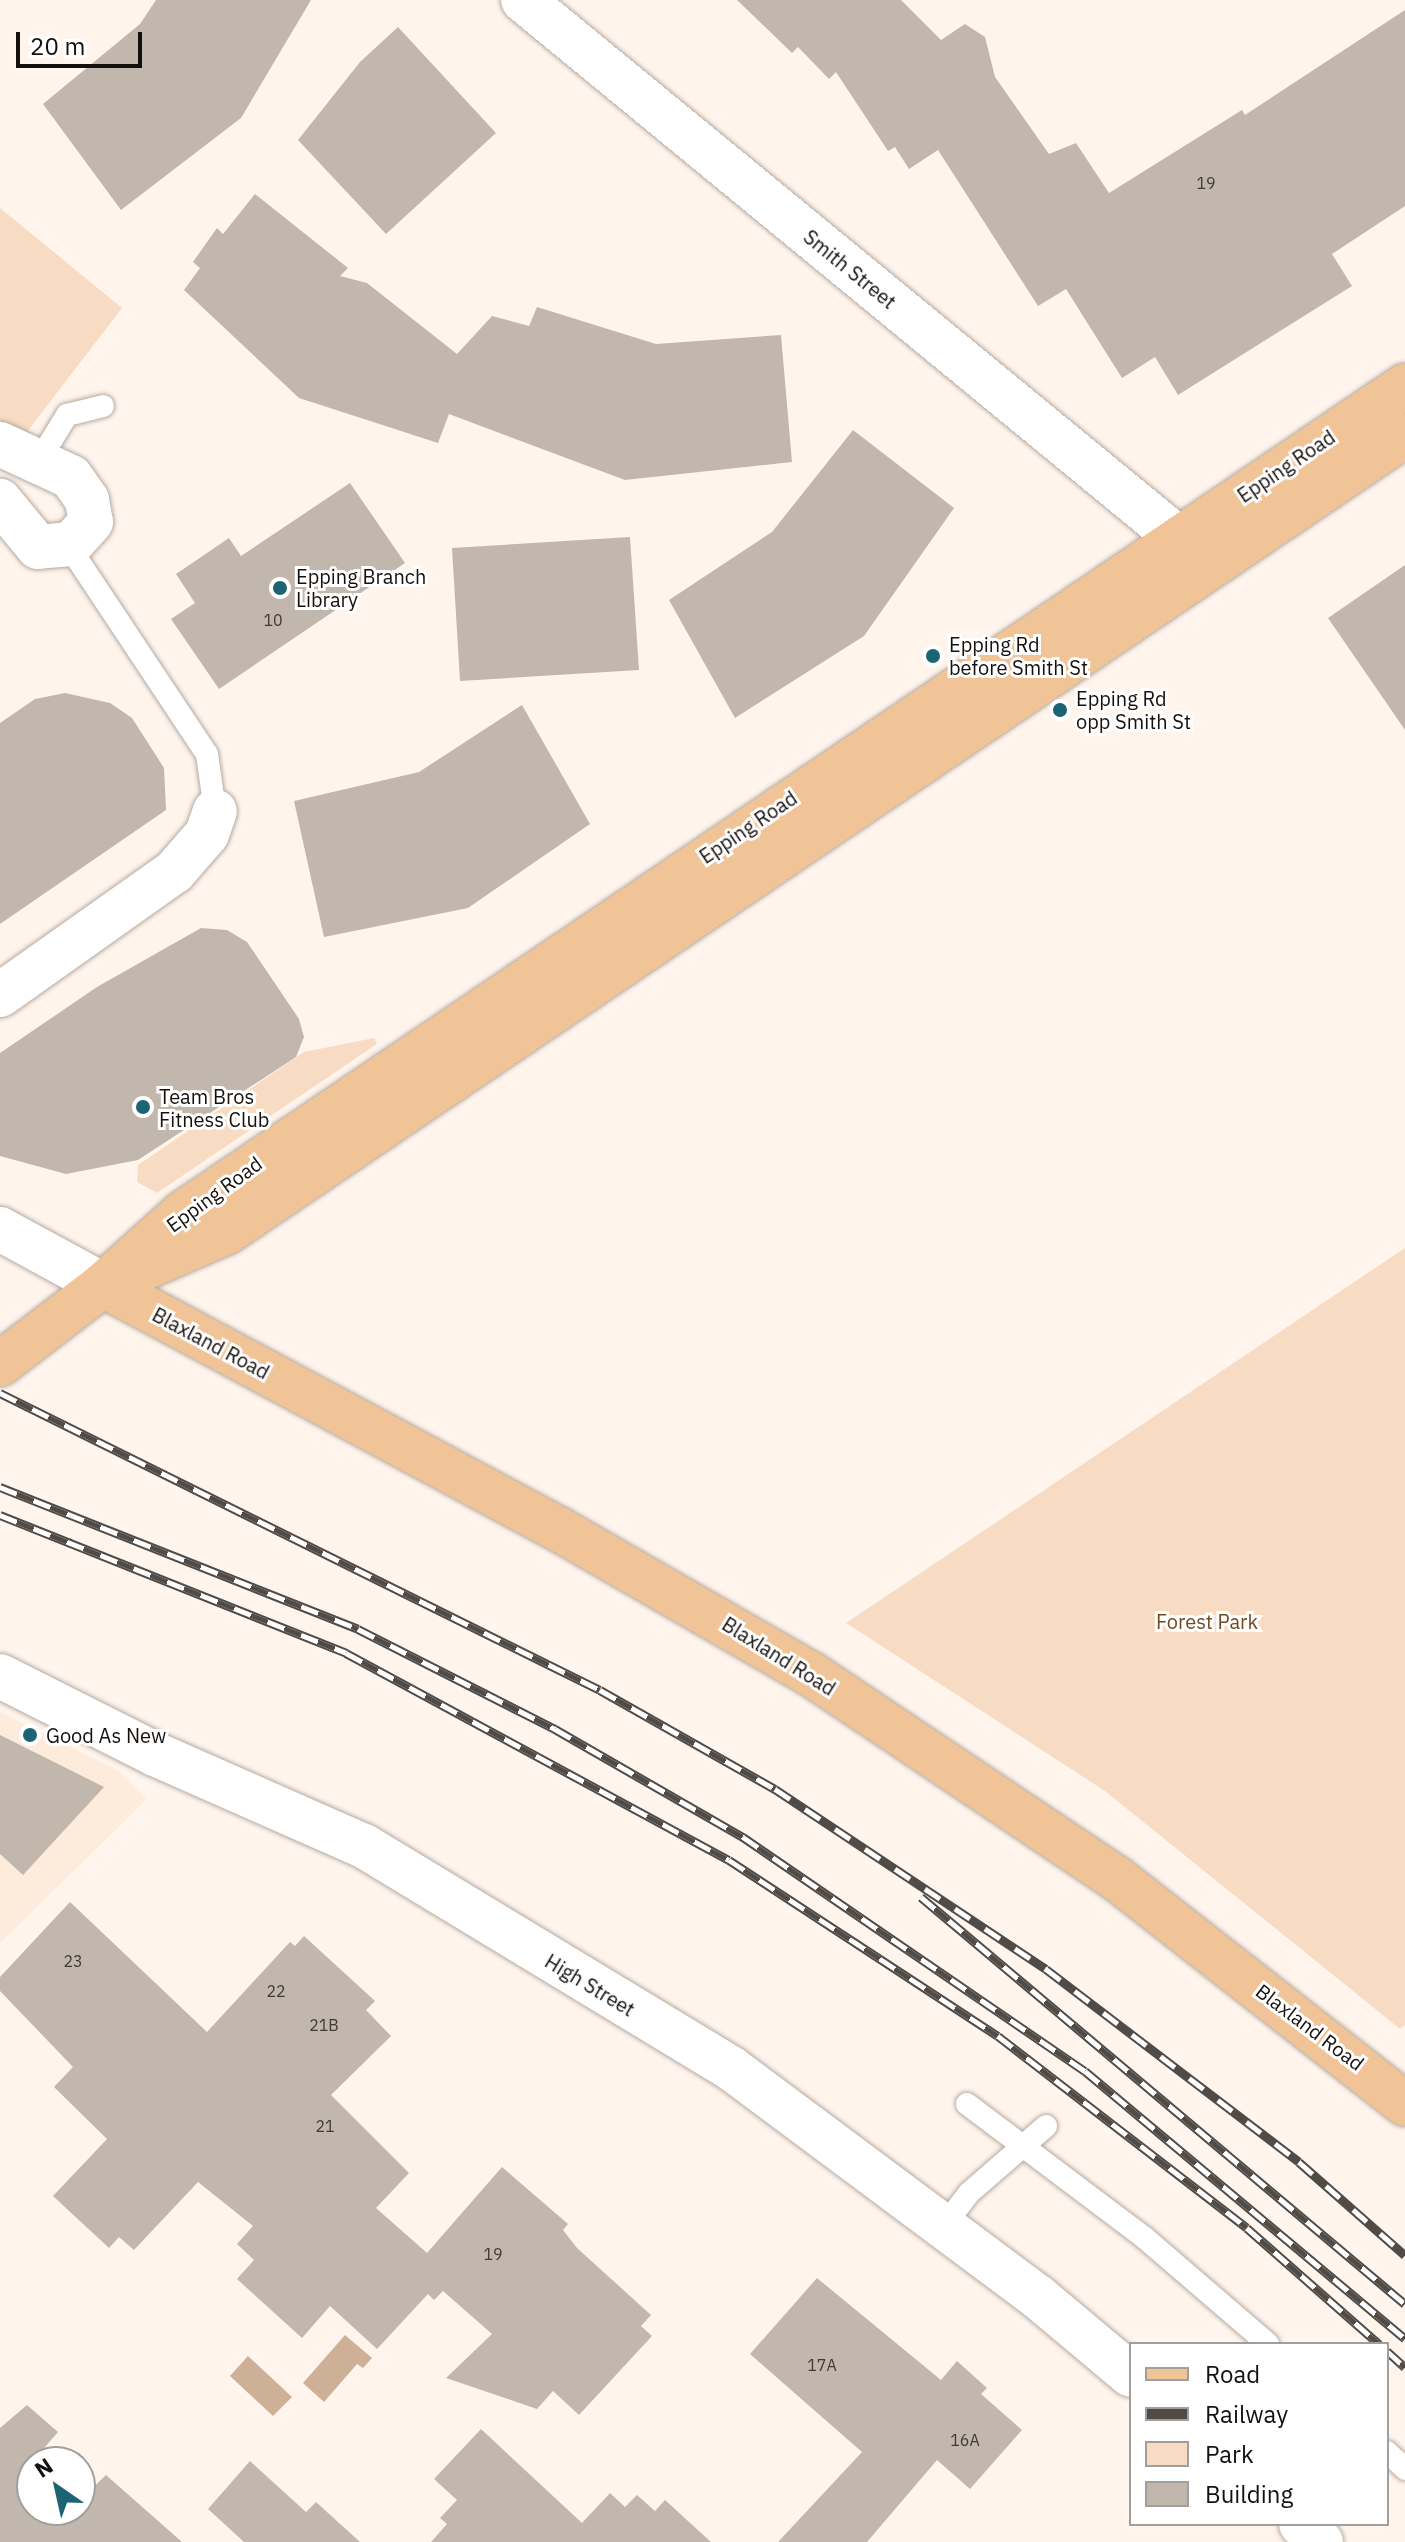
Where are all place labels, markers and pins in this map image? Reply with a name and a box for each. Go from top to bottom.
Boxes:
place label: Epping Branch Library [296,564,426,611]
marker: Epping Branch Library [271,579,289,597]
place label: Epping Rd before Smith St [949,632,1088,679]
marker: Epping Rd before Smith St [924,647,942,665]
place label: Epping Rd opp Smith St [1076,686,1191,733]
marker: Epping Rd opp Smith St [1051,701,1069,719]
place label: Team Bros Fitness Club [159,1084,269,1131]
marker: Team Bros Fitness Club [134,1098,152,1116]
place label: Good As New [46,1723,166,1747]
marker: Good As New [21,1726,39,1744]

